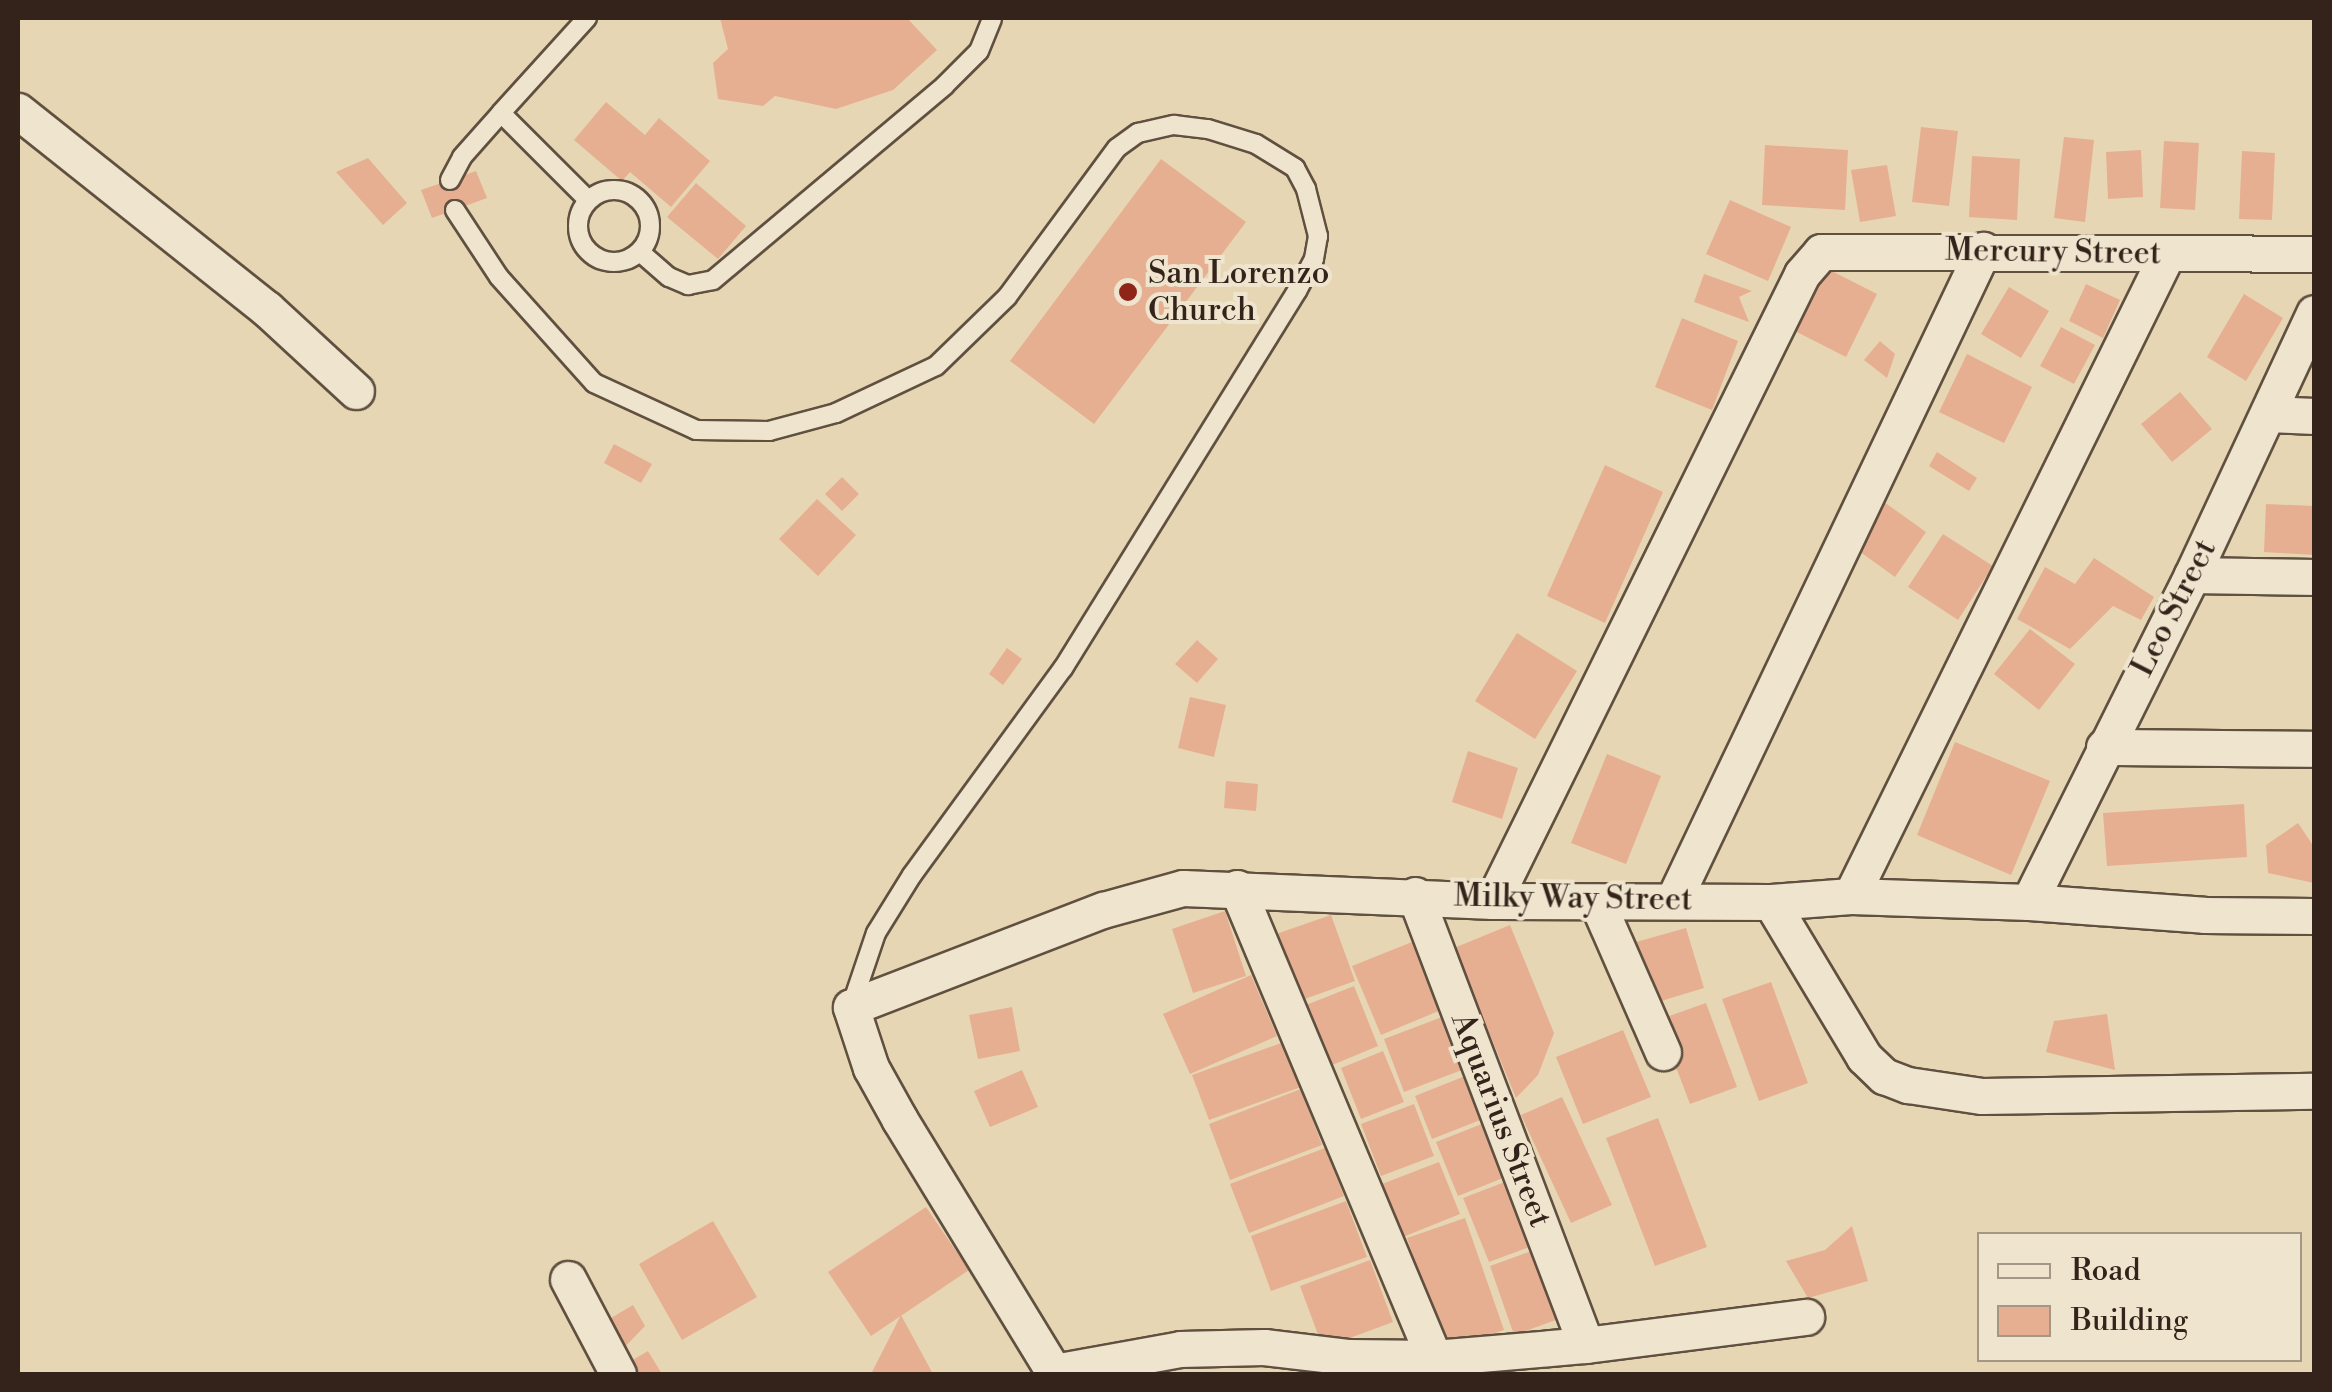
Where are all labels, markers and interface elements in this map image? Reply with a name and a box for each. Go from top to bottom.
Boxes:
street label: Mercury Street [1945,231,2161,273]
place label: San Lorenzo Church [1148,255,1330,330]
marker: San Lorenzo Church [1117,281,1139,303]
street label: Leo Street [2123,533,2225,683]
street label: Milky Way Street [1453,877,1693,919]
street label: Aquarius Street [1443,1007,1559,1233]
legend [1977,1232,2302,1362]
text: Road [2071,1252,2141,1290]
text: Building [2071,1302,2188,1340]

